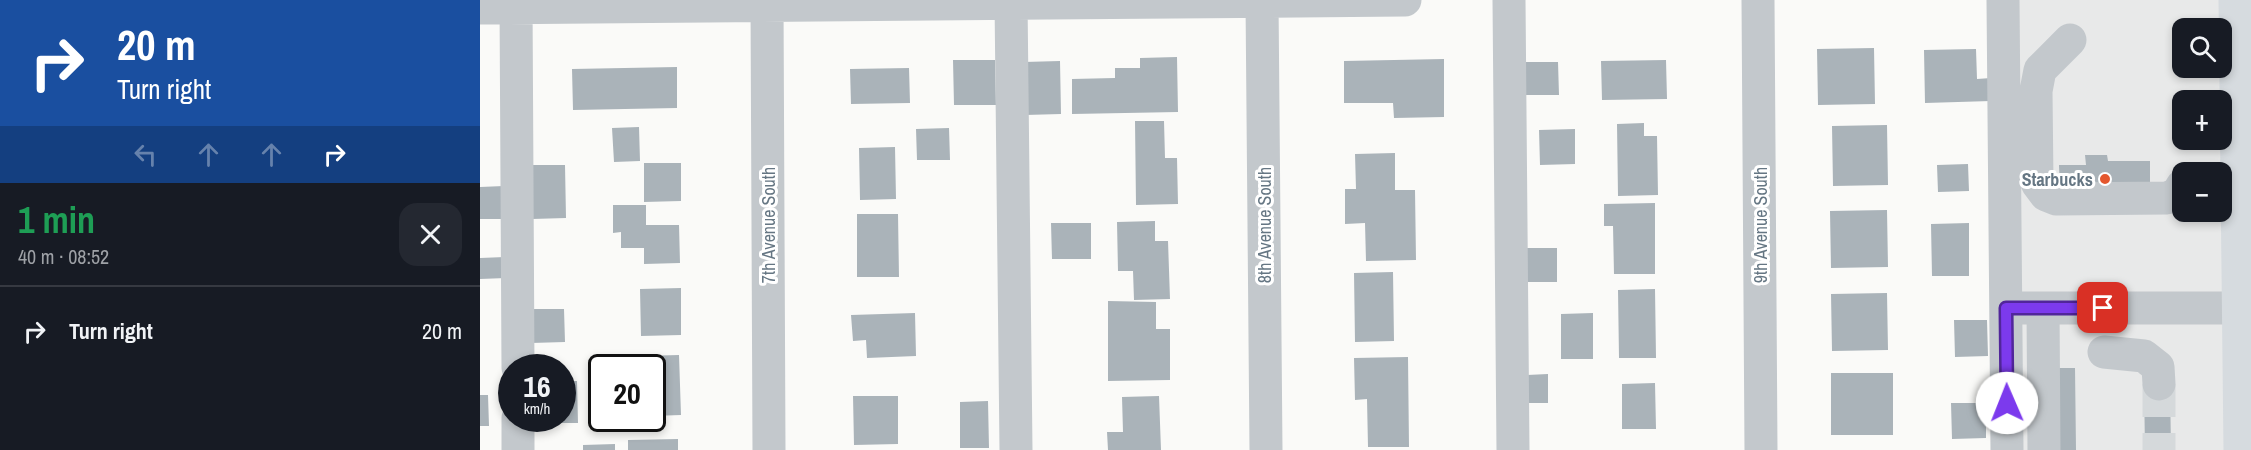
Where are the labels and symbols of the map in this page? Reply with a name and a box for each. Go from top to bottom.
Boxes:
street label: 7th Avenue South [756,167,781,283]
street label: 8th Avenue South [1252,167,1277,283]
street label: 9th Avenue South [1748,167,1773,283]
place label: Starbucks [2022,167,2093,192]
marker: Starbucks [2098,172,2112,186]
pin [2077,282,2128,333]
speed limit sign: 20 [588,354,666,432]
position arrow [1975,371,2039,435]

